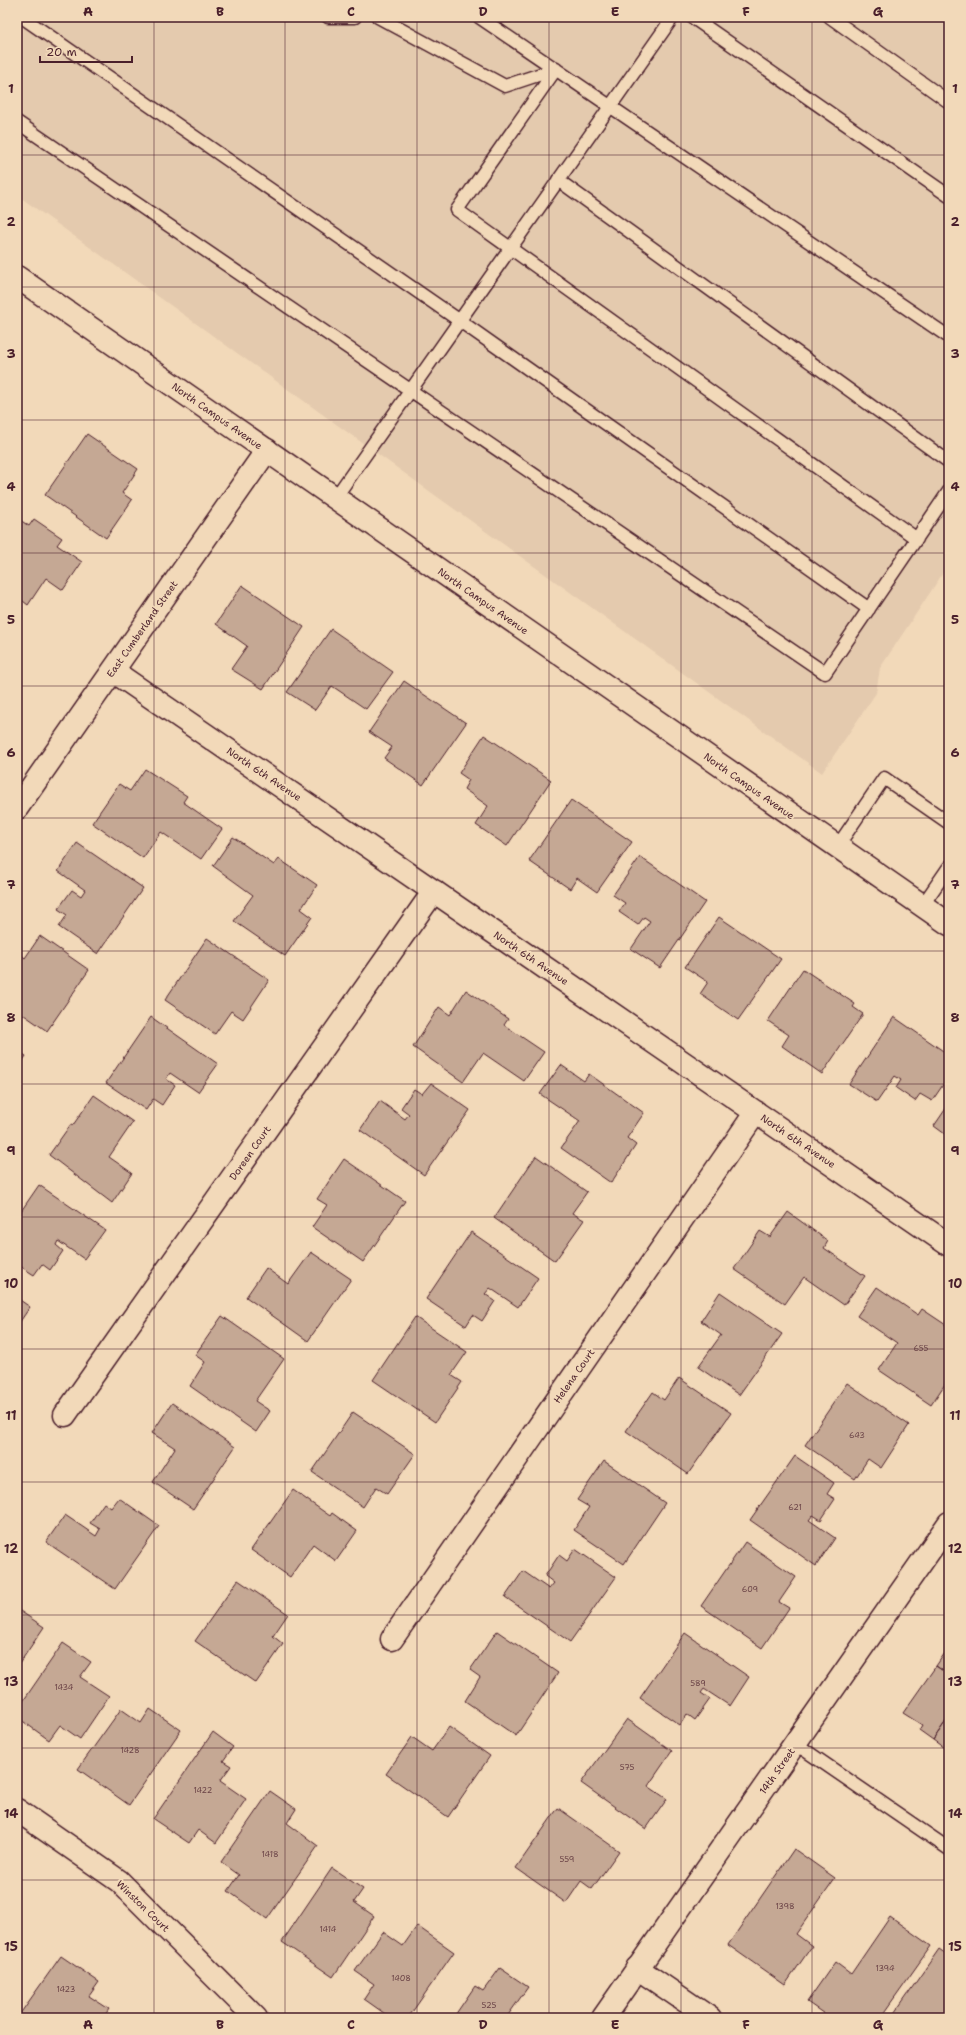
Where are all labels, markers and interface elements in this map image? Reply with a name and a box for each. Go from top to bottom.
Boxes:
text: A [83,3,93,20]
text: B [216,3,224,20]
text: C [347,3,355,20]
text: D [478,3,488,20]
text: E [611,3,620,20]
text: F [742,3,750,20]
text: G [873,3,884,20]
scale bar [40,38,132,64]
text: 20 m [46,44,77,60]
text: 1 [8,80,14,97]
text: 1 [952,80,958,97]
text: 2 [6,213,16,230]
text: 2 [950,213,960,230]
text: 3 [6,345,16,362]
text: 3 [950,345,960,362]
street label: North Campus Avenue [169,380,265,452]
text: 4 [6,478,16,495]
text: 4 [950,478,960,495]
street label: North Campus Avenue [435,565,531,637]
street label: East Cumberland Street [104,578,180,680]
text: 5 [7,611,15,628]
text: 5 [951,611,959,628]
text: 6 [6,744,16,761]
street label: North 6th Avenue [224,744,304,804]
text: 6 [950,744,960,761]
street label: North Campus Avenue [701,750,797,822]
text: 7 [6,876,16,893]
text: 7 [950,876,960,893]
street label: North 6th Avenue [491,928,571,988]
text: 8 [6,1009,16,1026]
text: 8 [950,1009,960,1026]
street label: North 6th Avenue [758,1111,838,1171]
street label: Doreen Court [226,1123,274,1183]
text: 9 [6,1142,16,1159]
text: 9 [950,1142,960,1159]
text: 10 [4,1275,18,1292]
text: 10 [948,1275,962,1292]
house number: 655 [914,1343,928,1354]
street label: Helena Court [550,1346,598,1406]
text: 11 [5,1407,17,1424]
text: 11 [949,1407,961,1424]
house number: 643 [849,1430,865,1441]
house number: 621 [788,1502,802,1513]
text: 12 [4,1540,18,1557]
text: 12 [948,1540,962,1557]
house number: 609 [742,1584,758,1595]
text: 13 [4,1673,18,1690]
text: 13 [948,1673,962,1690]
house number: 589 [690,1678,706,1689]
house number: 1434 [55,1682,74,1693]
house number: 1428 [121,1745,139,1756]
street label: 14th Street [756,1745,798,1797]
house number: 575 [620,1762,634,1773]
house number: 1422 [194,1785,213,1796]
text: 14 [4,1805,18,1822]
text: 14 [948,1805,962,1822]
house number: 1418 [261,1849,279,1860]
house number: 559 [560,1854,574,1865]
street label: Winston Court [114,1877,172,1935]
house number: 1398 [775,1901,795,1912]
house number: 1414 [320,1924,337,1935]
text: 15 [4,1938,18,1955]
text: 15 [948,1938,962,1955]
house number: 1394 [876,1963,895,1974]
house number: 1408 [391,1973,411,1984]
house number: 1423 [57,1984,75,1995]
house number: 525 [482,2000,497,2011]
text: A [83,2016,93,2033]
text: B [216,2016,224,2033]
text: C [347,2016,355,2033]
text: D [478,2016,488,2033]
text: E [611,2016,620,2033]
text: F [742,2016,750,2033]
text: G [873,2016,884,2033]

